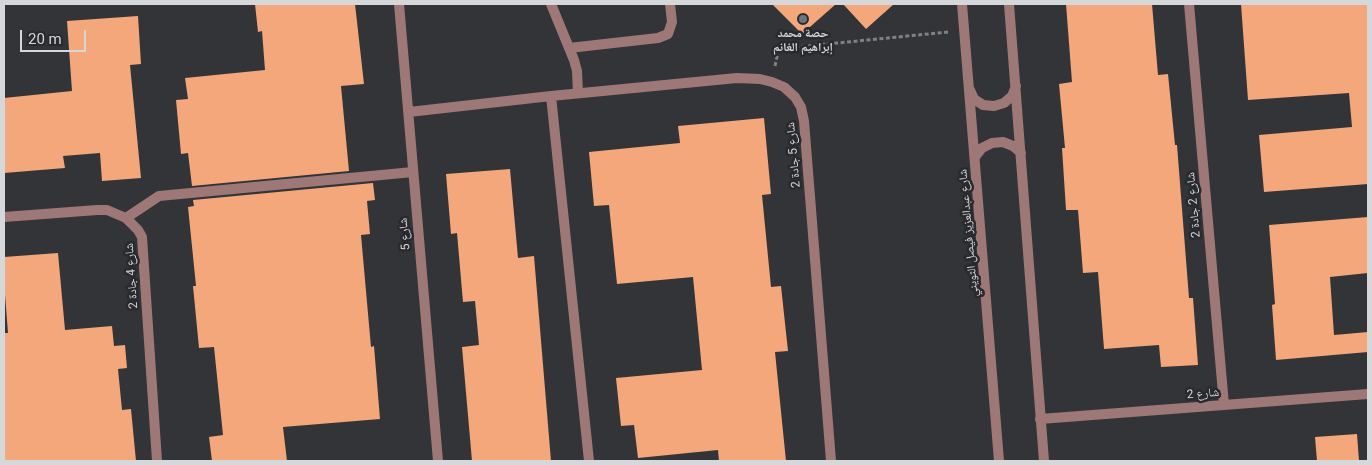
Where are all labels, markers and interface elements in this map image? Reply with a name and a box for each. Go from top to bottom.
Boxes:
marker: حصة محمد إبراهيم الغانم [797,13,809,25]
scale bar [22,20,89,52]
place label: حصة محمد إبراهيم الغانم [773,27,833,55]
text: 20 m [28,30,62,48]
street label: شارع 5 جادة 2 [784,122,804,188]
street label: شارع عبدالعزيز فيصل الثويني [956,169,982,297]
street label: شارع 2 جادة 2 [1184,172,1204,238]
street label: شارع 5 [396,217,414,251]
street label: شارع 4 جادة 2 [123,243,141,309]
street label: شارع 2 [1186,386,1220,402]

